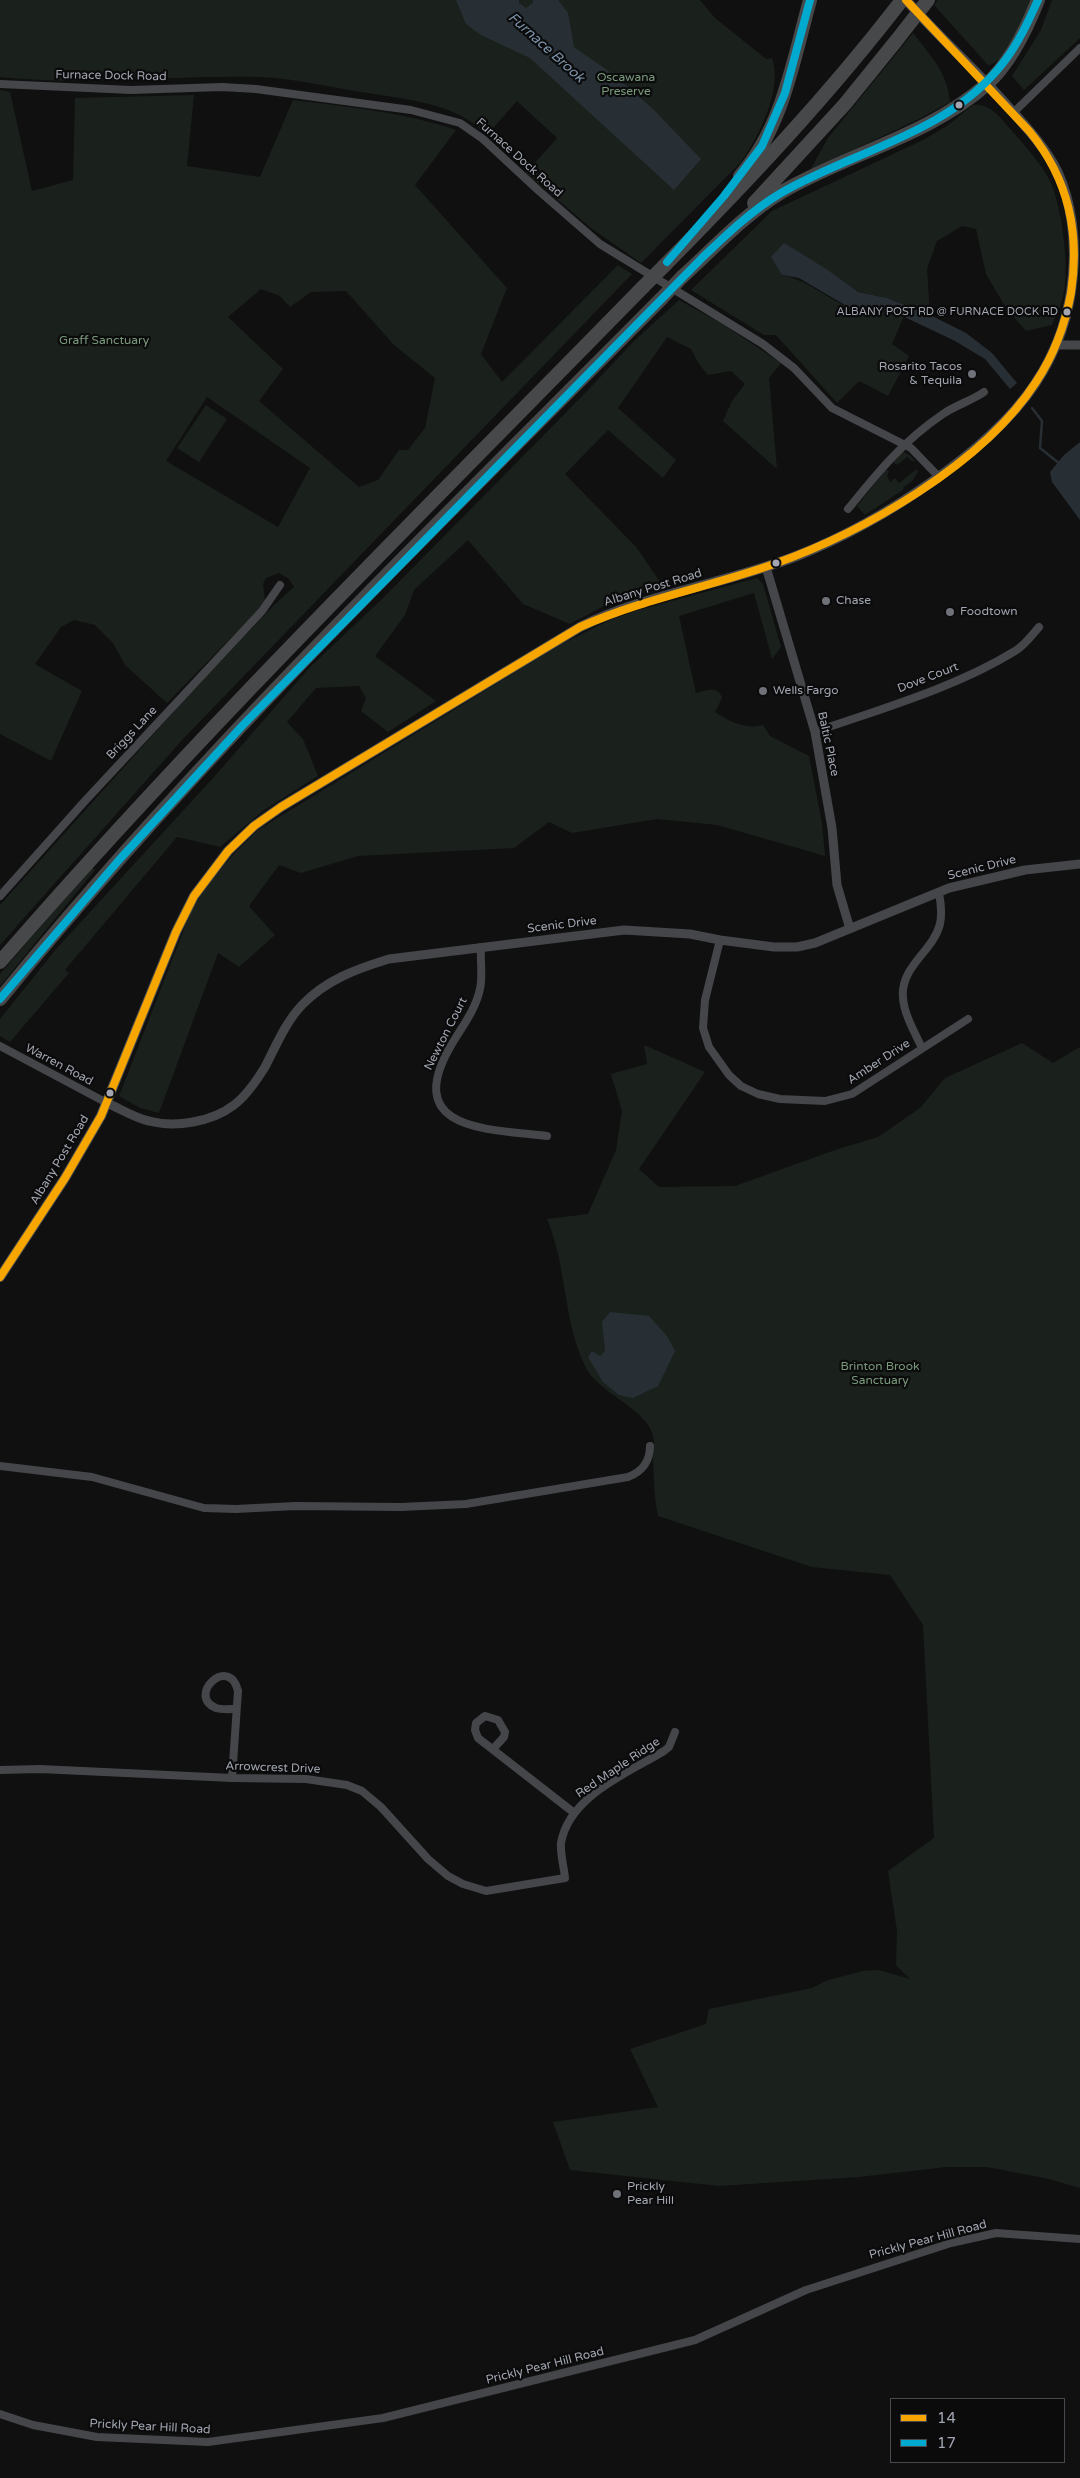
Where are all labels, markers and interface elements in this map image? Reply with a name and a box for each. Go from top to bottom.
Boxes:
water label: Furnace Brook [504,9,588,87]
street label: Furnace Dock Road [55,68,167,84]
park label: Oscawana Preserve [597,71,655,99]
unlabelled marker [954,100,964,110]
street label: Furnace Dock Road [473,115,565,201]
place label: ALBANY POST RD @ FURNACE DOCK RD [837,305,1058,319]
marker: ALBANY POST RD @ FURNACE DOCK RD [1062,307,1072,317]
park label: Graff Sanctuary [59,334,149,348]
place label: Rosarito Tacos & Tequila [879,360,962,388]
marker: Rosarito Tacos & Tequila [966,368,978,380]
unlabelled marker [771,558,781,568]
street label: Albany Post Road [602,566,704,610]
place label: Chase [836,594,871,608]
marker: Chase [820,595,832,607]
place label: Foodtown [960,605,1018,619]
marker: Foodtown [944,606,956,618]
street label: Dove Court [895,660,961,696]
place label: Wells Fargo [773,684,839,698]
marker: Wells Fargo [757,685,769,697]
street label: Briggs Lane [104,703,160,763]
street label: Baltic Place [814,710,842,778]
street label: Scenic Drive [946,853,1018,883]
street label: Scenic Drive [526,914,598,936]
street label: Newton Court [421,995,471,1073]
street label: Amber Drive [845,1036,913,1088]
street label: Warren Road [23,1041,95,1089]
unlabelled marker [105,1088,115,1098]
street label: Albany Post Road [28,1113,92,1207]
park label: Brinton Brook Sanctuary [841,1360,919,1388]
street label: Red Maple Ridge [573,1735,663,1801]
street label: Arrowcrest Drive [225,1759,321,1777]
place label: Prickly Pear Hill [627,2180,674,2208]
marker: Prickly Pear Hill [611,2188,623,2200]
street label: Prickly Pear Hill Road [868,2217,988,2263]
street label: Prickly Pear Hill Road [484,2344,606,2388]
legend [890,2398,1065,2463]
text: 14 [937,2409,956,2427]
street label: Prickly Pear Hill Road [89,2417,211,2437]
text: 17 [937,2434,956,2452]

